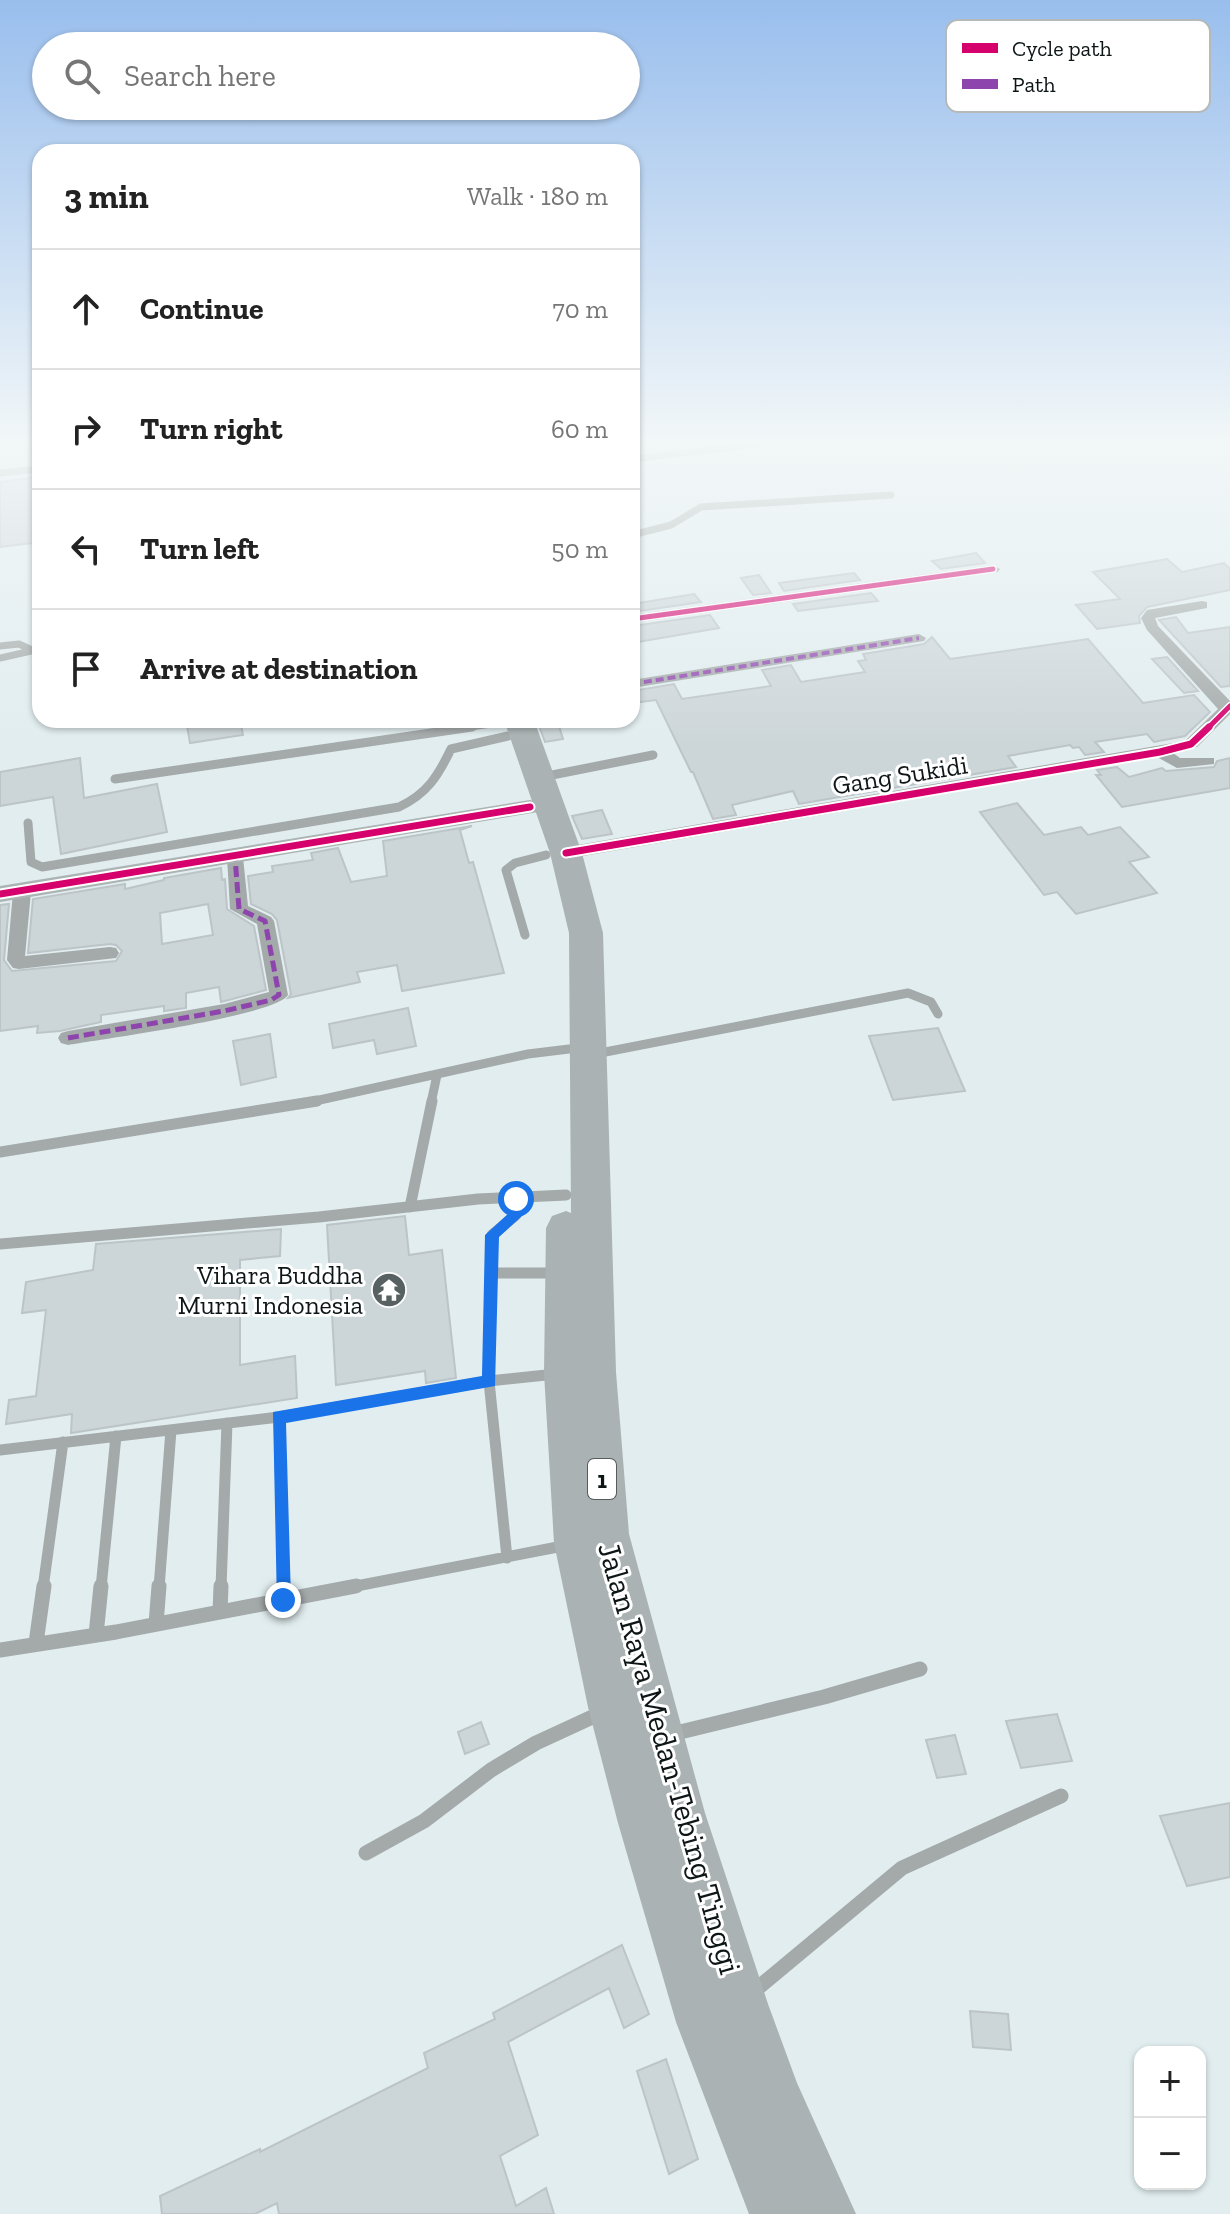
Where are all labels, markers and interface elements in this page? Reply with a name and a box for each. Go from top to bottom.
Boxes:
legend [946,20,1210,112]
search box [32,32,640,120]
text: Cycle path [1012,35,1112,62]
icon: search [60,54,104,98]
text: Search here [124,58,276,94]
text: Path [1012,71,1056,98]
text: 3 min [64,176,149,217]
text: Walk · 180 m [467,180,608,212]
icon: ahead [64,287,108,331]
text: Continue [140,291,264,327]
text: 70 m [552,293,608,325]
icon: right [64,407,108,451]
text: Turn right [140,411,282,447]
text: 60 m [551,413,608,445]
icon: left [64,527,108,571]
text: Turn left [140,531,259,567]
text: 50 m [551,533,608,565]
icon: arrive [64,647,108,691]
text: Arrive at destination [140,651,417,687]
street label: Gang Sukidi [830,749,970,801]
route start [498,1181,534,1217]
place label: Vihara Buddha Murni Indonesia [178,1259,363,1321]
temple icon: Vihara Buddha Murni Indonesia [370,1271,408,1309]
road number: 1 [588,1459,616,1499]
street label: Jalan Raya Medan-Tebing Tinggi [590,1538,750,1978]
route end [265,1582,301,1618]
map controls [1134,2046,1206,2190]
button: + [1134,2046,1206,2118]
button: − [1134,2118,1206,2190]

